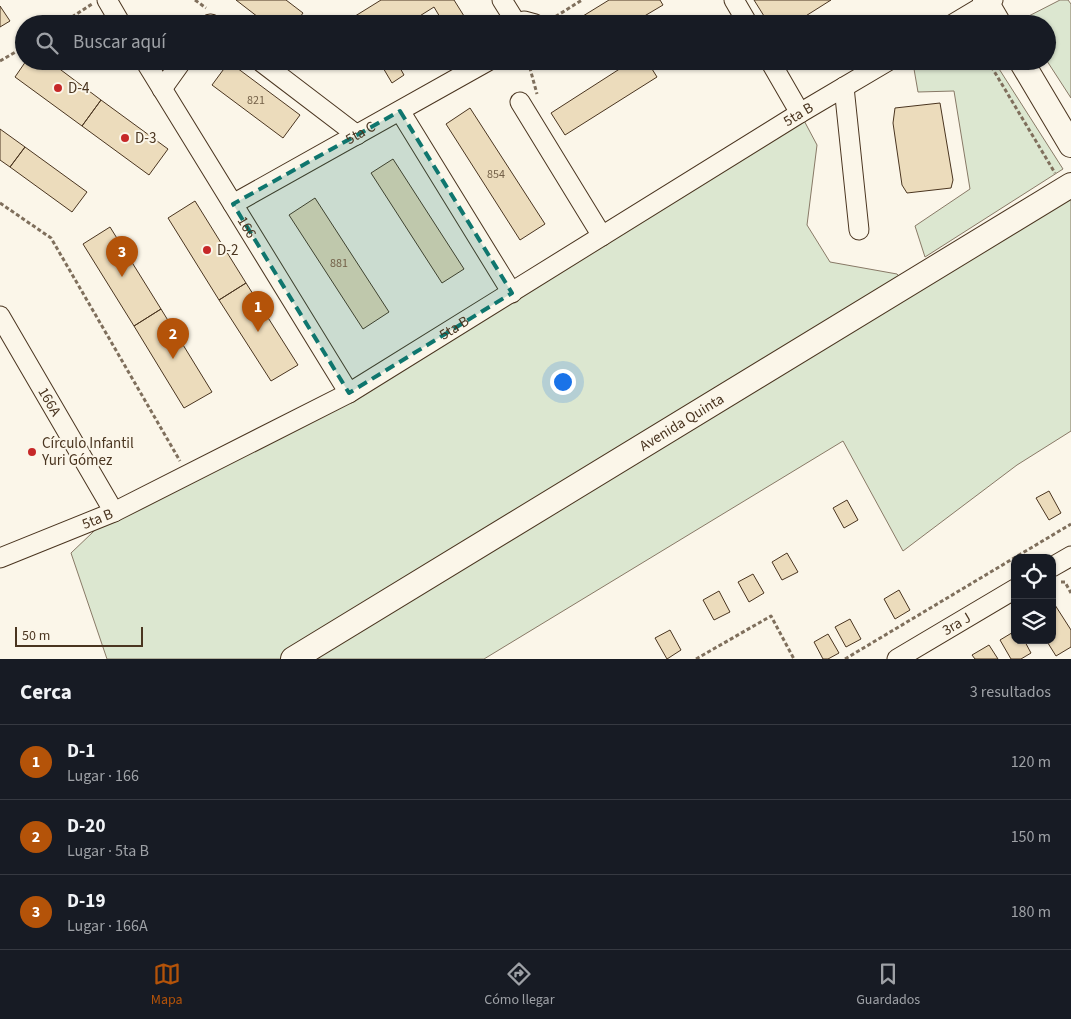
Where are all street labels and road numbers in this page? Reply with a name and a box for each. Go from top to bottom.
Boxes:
street label: 5ta B [779,97,817,132]
street label: 5ta C [342,116,380,150]
street label: 166 [232,212,261,242]
street label: 5ta B [435,311,473,345]
street label: 166A [33,383,67,421]
street label: Avenida Quinta [636,389,728,457]
street label: 5ta B [79,503,116,535]
street label: 3ra J [938,608,975,641]

